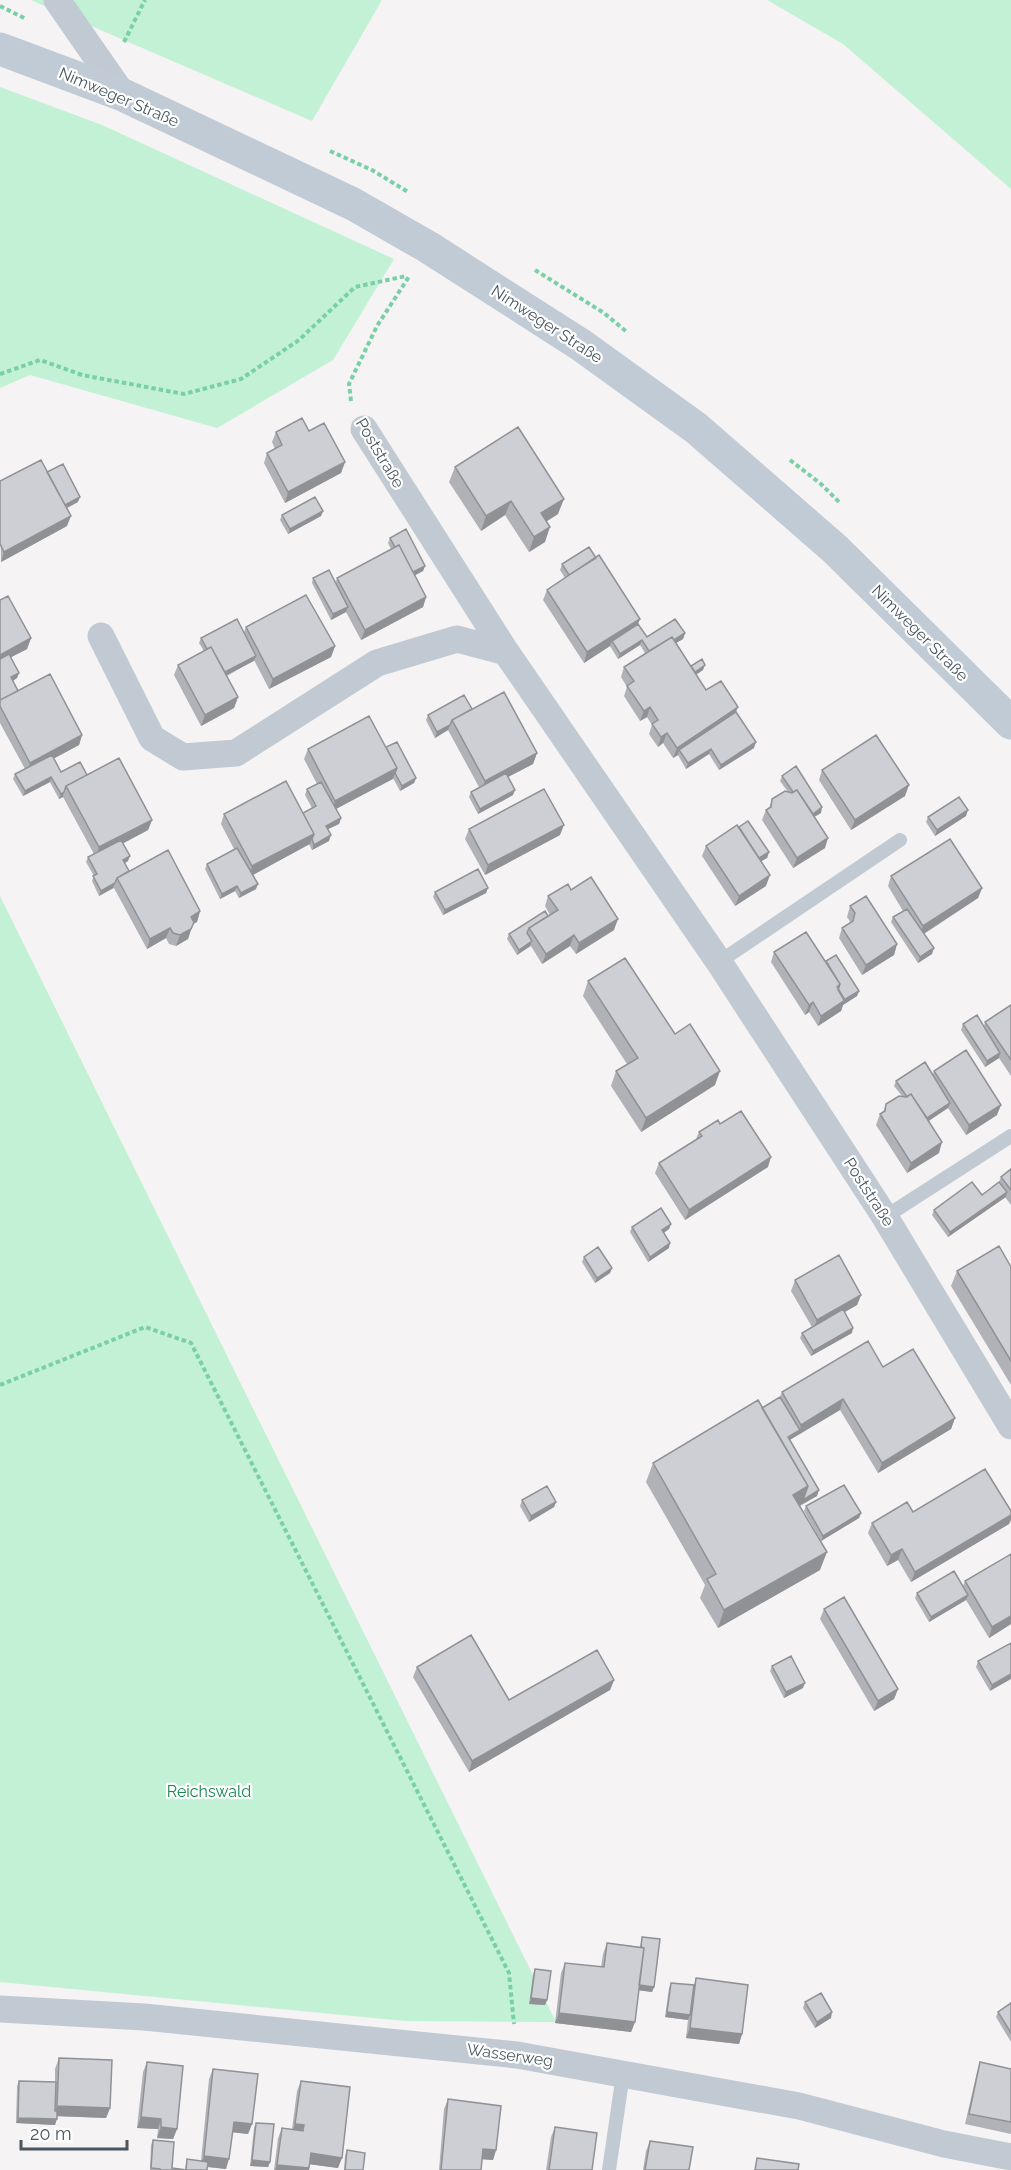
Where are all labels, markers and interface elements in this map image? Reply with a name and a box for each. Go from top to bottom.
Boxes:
street label: Nimweger Straße [56,63,182,131]
street label: Nimweger Straße [488,281,606,367]
street label: Poststraße [352,415,408,491]
street label: Nimweger Straße [868,581,972,685]
street label: Poststraße [840,1154,898,1230]
park label: Reichswald [167,1782,251,1801]
street label: Wasserweg [466,2040,554,2070]
scale bar [21,2113,128,2151]
text: 20 m [30,2123,72,2144]

